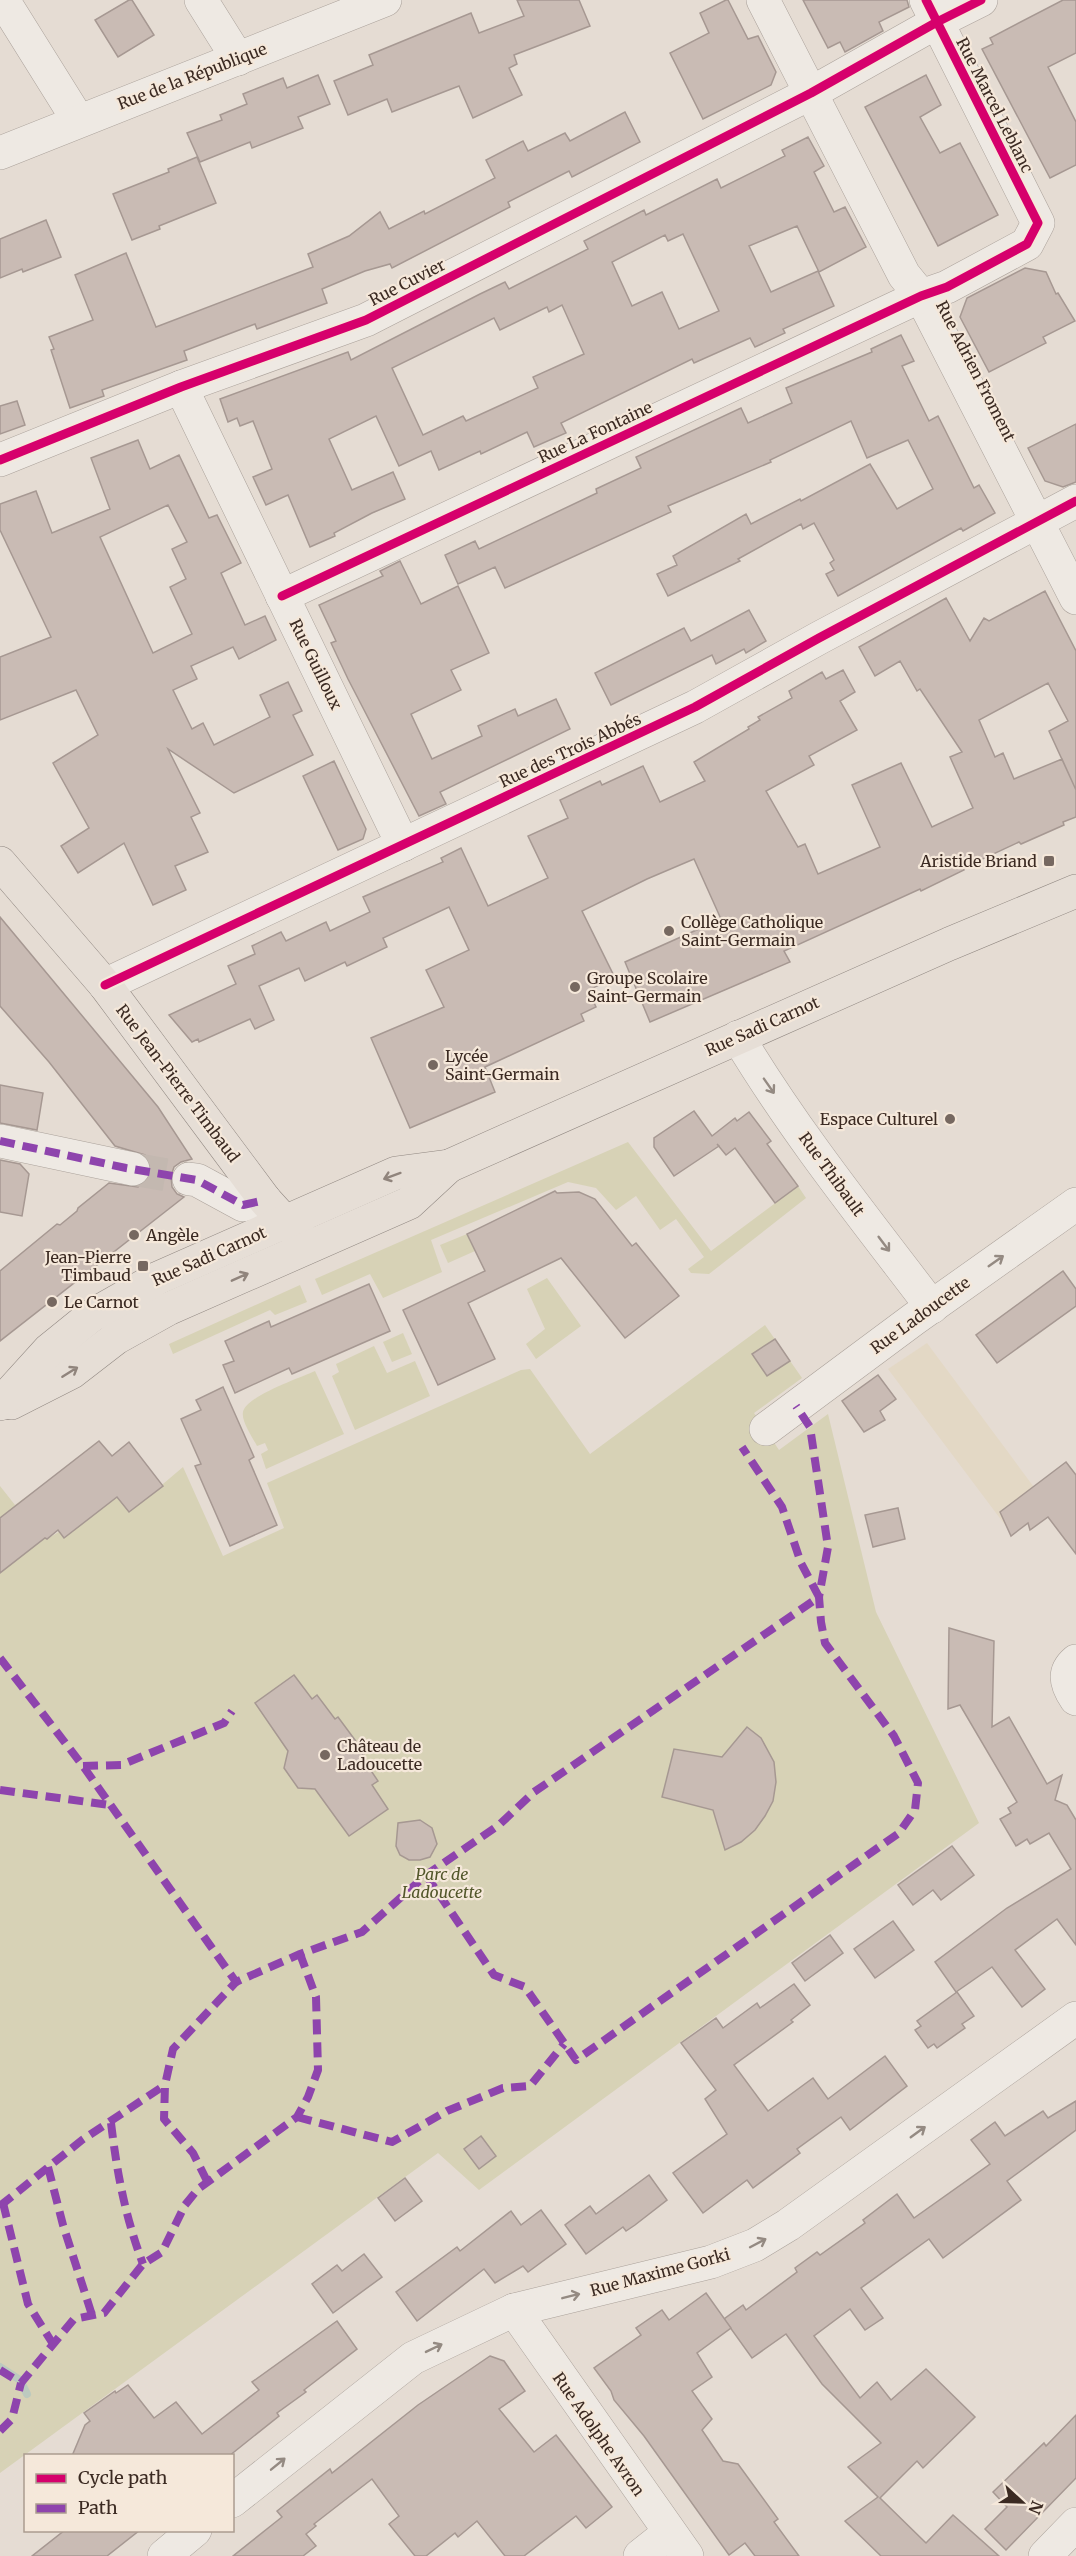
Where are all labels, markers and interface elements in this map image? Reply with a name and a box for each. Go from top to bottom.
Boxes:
street label: Rue Marcel Leblanc [952,34,1038,176]
street label: Rue de la République [114,38,270,114]
street label: Rue Cuvier [366,254,448,310]
street label: Rue Adrien Froment [932,297,1020,445]
street label: Rue La Fontaine [535,397,655,467]
street label: Rue Guilloux [285,615,347,713]
street label: Rue des Trois Abbés [496,708,644,792]
place label: Aristide Briand [919,851,1037,871]
marker: Aristide Briand [1042,854,1056,868]
place label: Collège Catholique Saint-Germain [681,912,823,950]
marker: Collège Catholique Saint-Germain [662,924,676,938]
place label: Groupe Scolaire Saint-Germain [587,968,708,1006]
marker: Groupe Scolaire Saint-Germain [568,980,582,994]
street label: Rue Sadi Carnot [702,992,823,1060]
street label: Rue Jean-Pierre Timbaud [112,1000,244,1166]
place label: Lycée Saint-Germain [445,1046,560,1084]
marker: Lycée Saint-Germain [426,1058,440,1072]
one-way arrow [763,1078,775,1094]
place label: Espace Culturel [820,1109,938,1129]
marker: Espace Culturel [943,1112,957,1126]
street label: Rue Thibault [795,1128,870,1220]
one-way arrow [383,1171,402,1182]
street label: Rue Sadi Carnot [149,1222,270,1290]
place label: Angèle [145,1225,199,1245]
marker: Angèle [127,1228,141,1242]
one-way arrow [877,1236,890,1252]
place label: Jean-Pierre Timbaud [44,1247,131,1285]
one-way arrow [988,1255,1004,1267]
marker: Jean-Pierre Timbaud [136,1259,150,1273]
one-way arrow [230,1271,248,1282]
street label: Rue Ladoucette [866,1272,974,1358]
place label: Le Carnot [64,1292,140,1312]
marker: Le Carnot [45,1295,59,1309]
one-way arrow [61,1365,78,1377]
place label: Château de Ladoucette [337,1736,422,1774]
marker: Château de Ladoucette [318,1748,332,1762]
park label: Parc de Ladoucette [402,1864,482,1902]
one-way arrow [910,2126,926,2138]
one-way arrow [749,2237,766,2249]
street label: Rue Maxime Gorki [588,2244,732,2300]
one-way arrow [561,2289,580,2301]
one-way arrow [424,2341,442,2353]
street label: Rue Adolphe Avron [549,2368,649,2500]
legend [24,2454,234,2532]
one-way arrow [270,2458,286,2471]
text: Cycle path [78,2466,168,2489]
north arrow [992,2472,1052,2532]
text: Path [78,2496,118,2519]
text: N [1024,2498,1048,2518]

